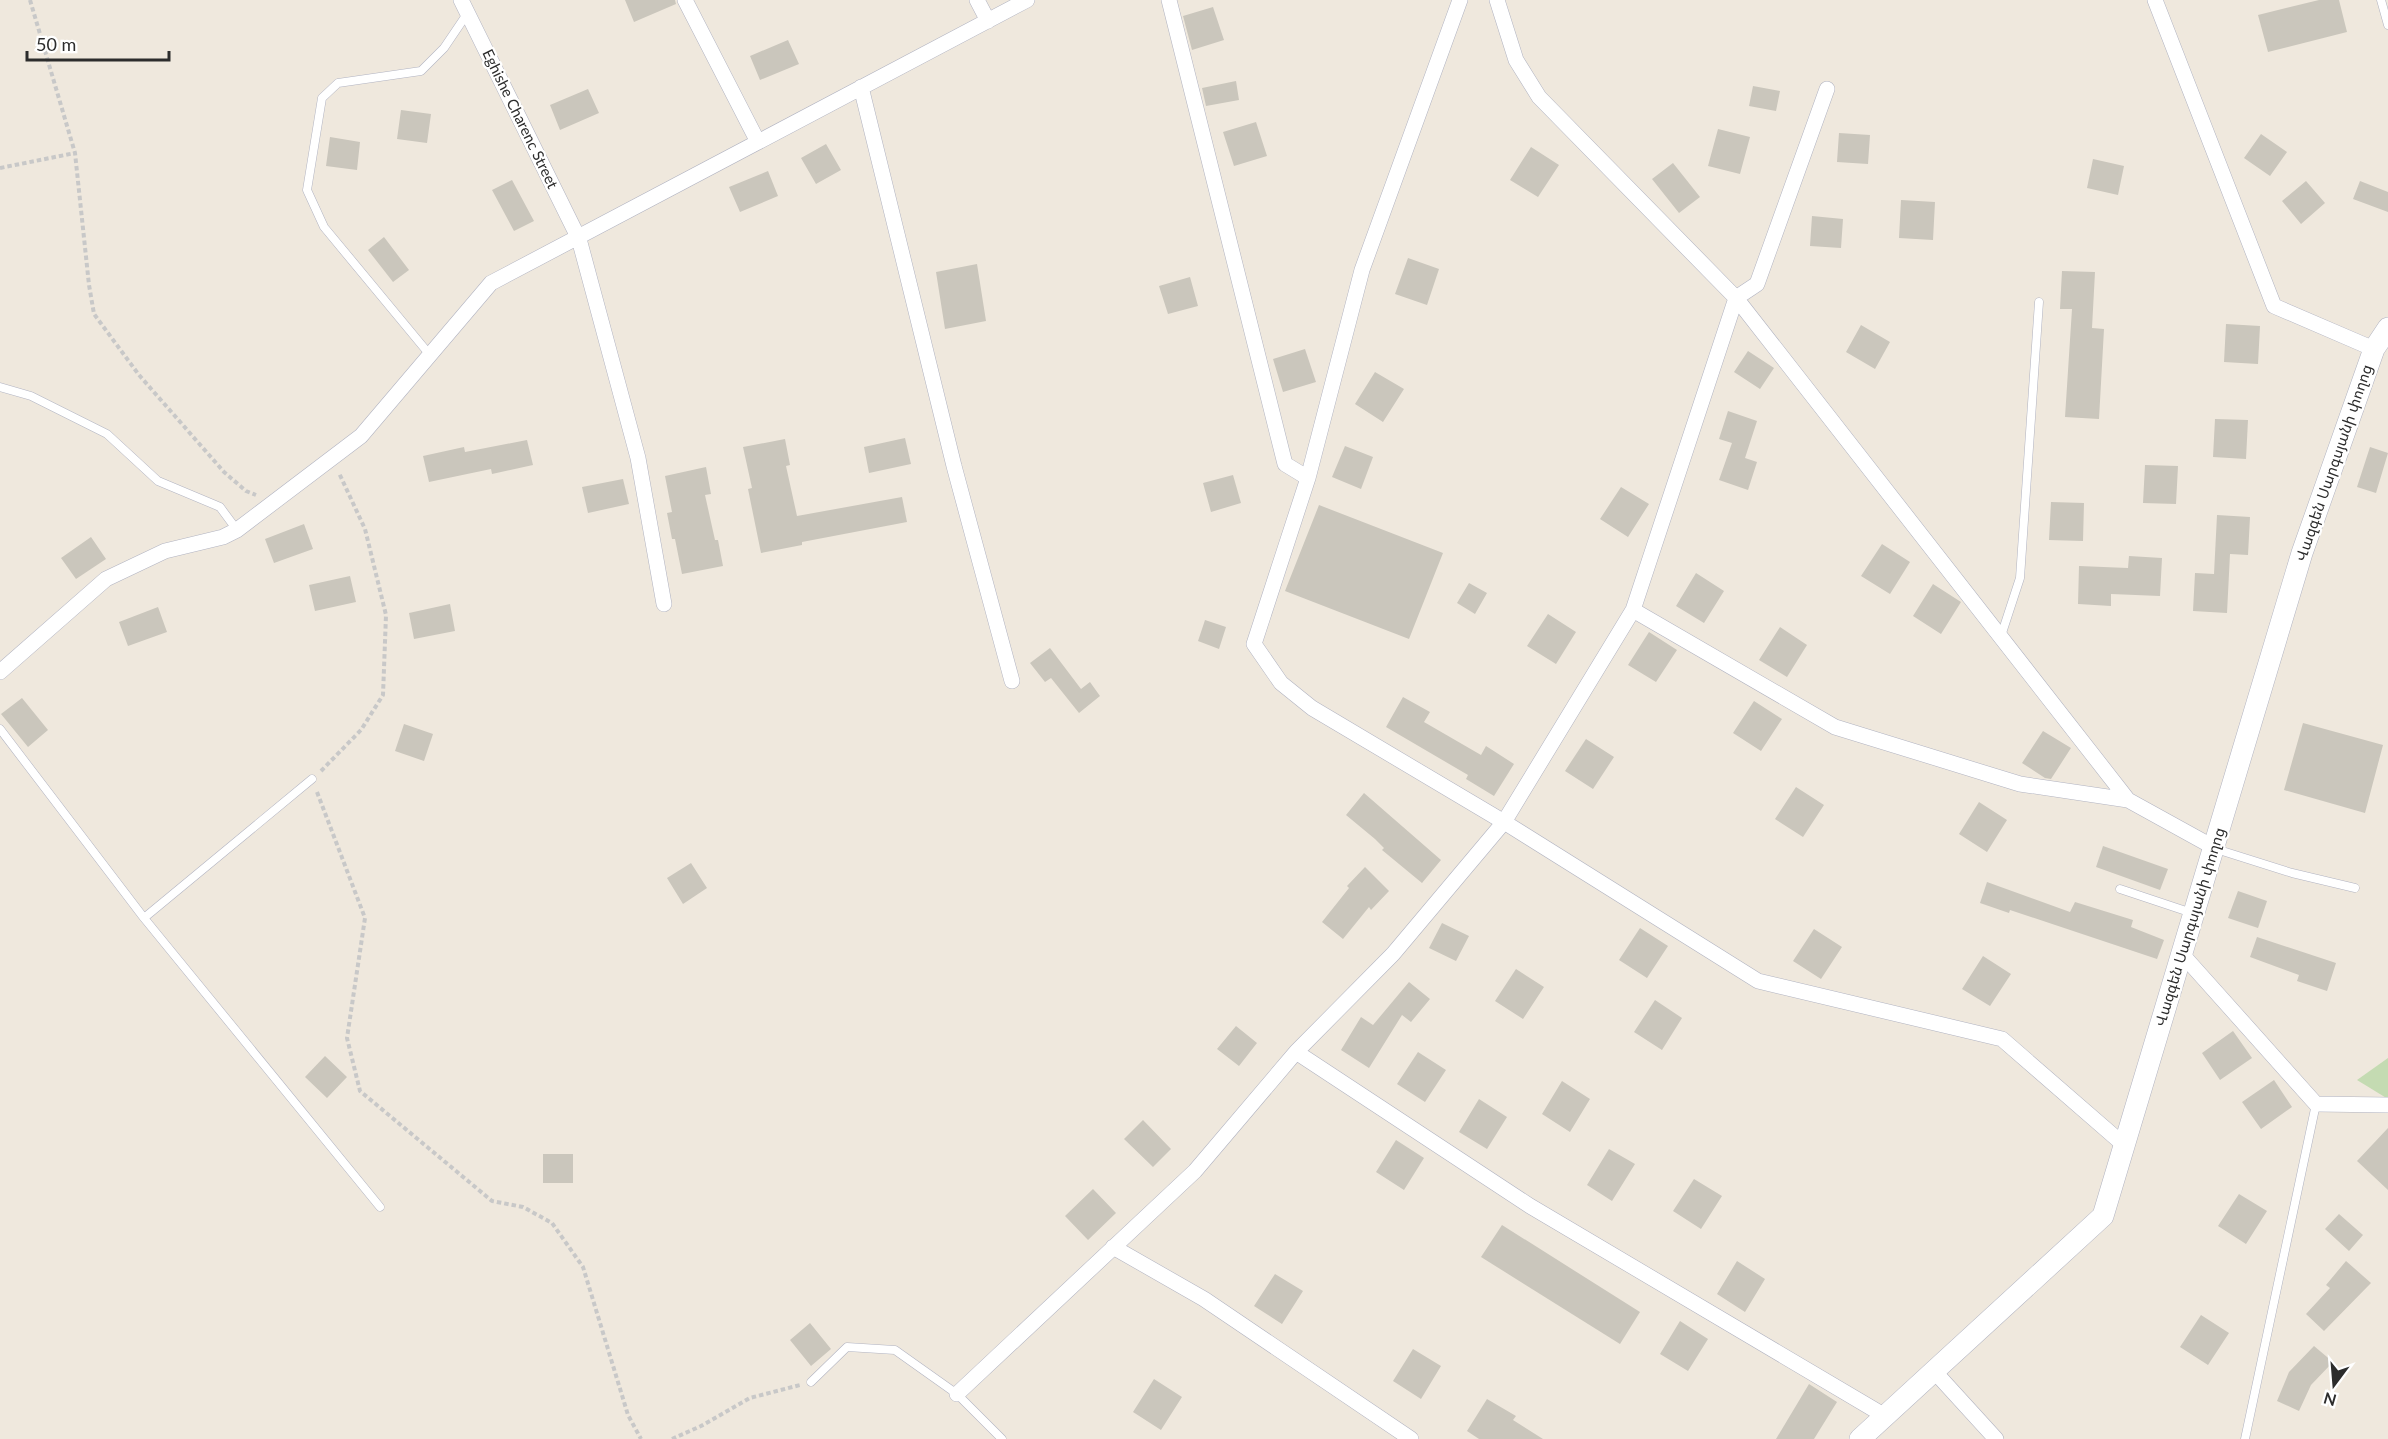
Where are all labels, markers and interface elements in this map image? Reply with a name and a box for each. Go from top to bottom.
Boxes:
scale bar [27,24,170,62]
text: 50 m [36,33,76,55]
street label: Eghishe Charenc Street [479,46,563,192]
street label: Վազգեն Սարգսյանի փողոց [2291,362,2376,564]
street label: Վազգեն Սարգսյանի փողոց [2150,825,2229,1029]
north arrow [2304,1355,2364,1415]
text: N [2321,1389,2338,1411]

